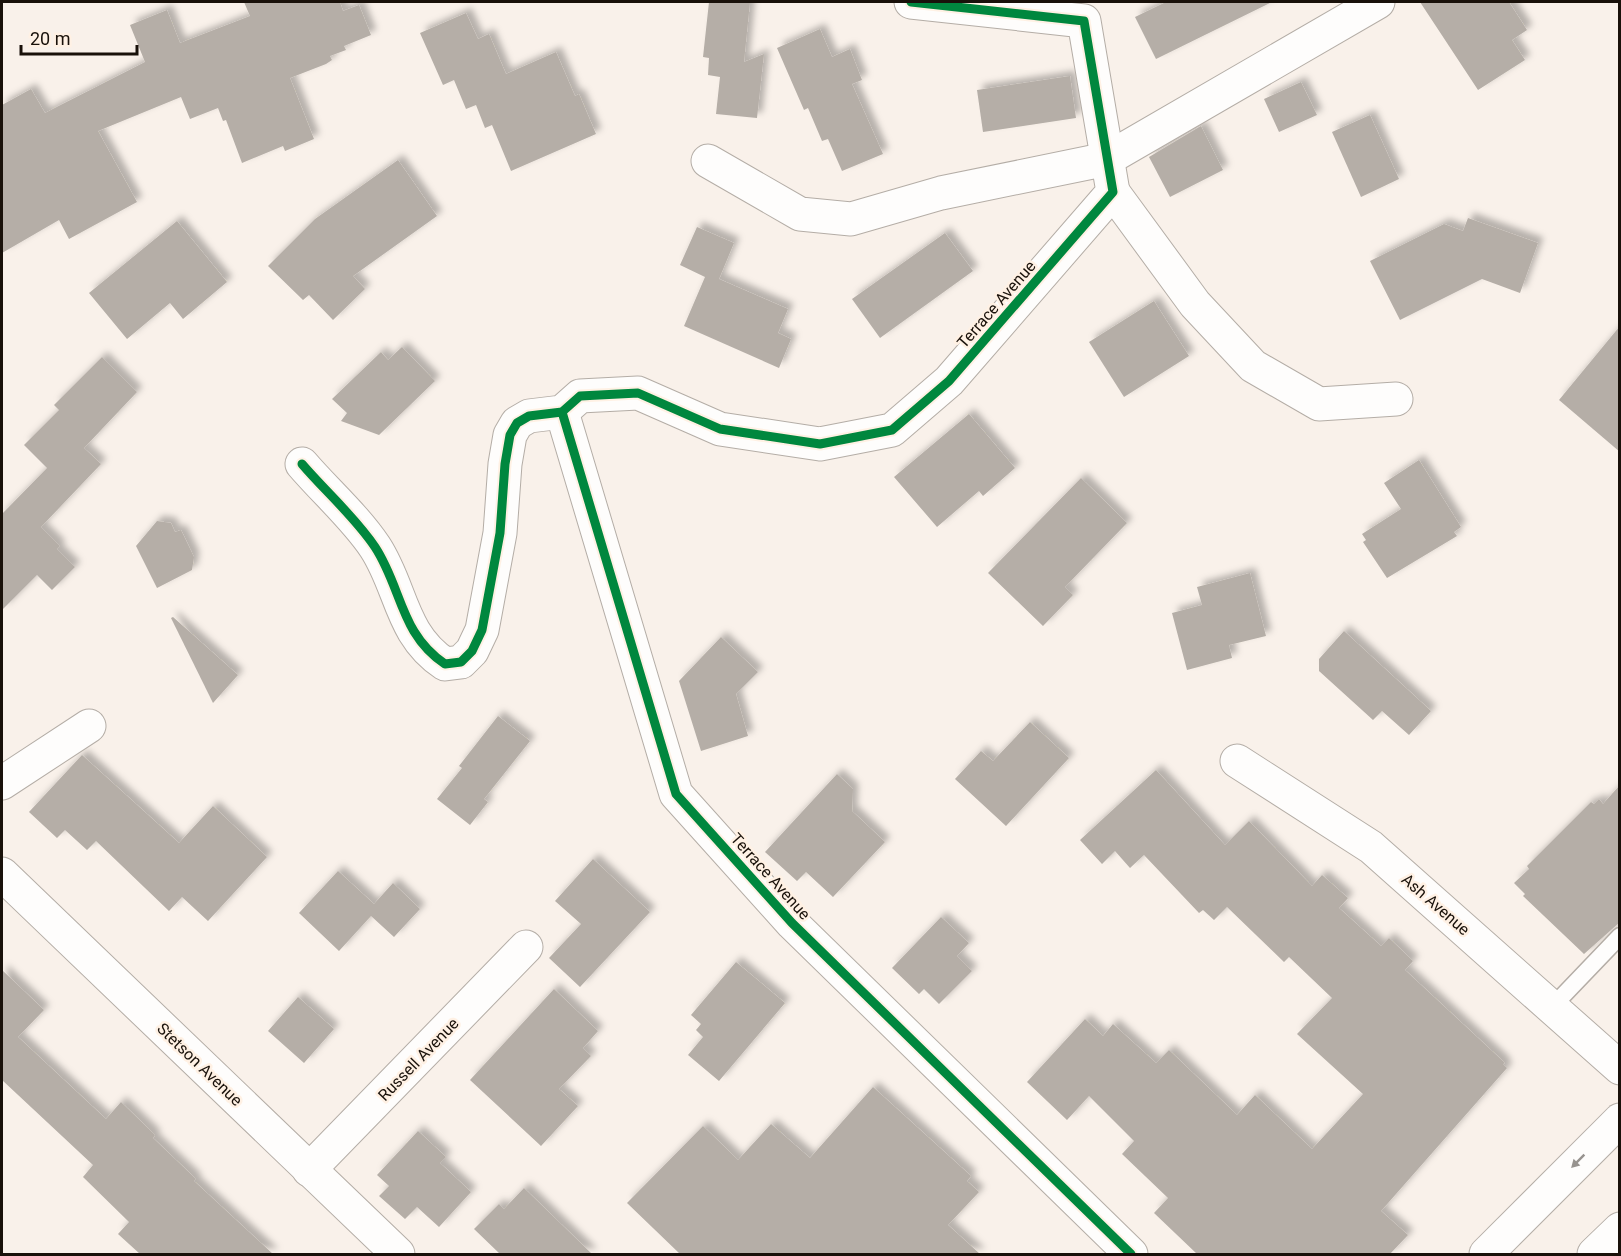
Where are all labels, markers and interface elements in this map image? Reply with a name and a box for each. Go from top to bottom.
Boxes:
scale bar [21,18,136,56]
text: 20 m [30,28,70,49]
street label: Terrace Avenue [953,257,1040,352]
street label: Terrace Avenue [727,829,814,923]
street label: Ash Avenue [1398,870,1474,939]
street label: Russell Avenue [374,1014,463,1105]
street label: Stetson Avenue [153,1019,246,1110]
one-way arrow [1572,1154,1586,1168]

